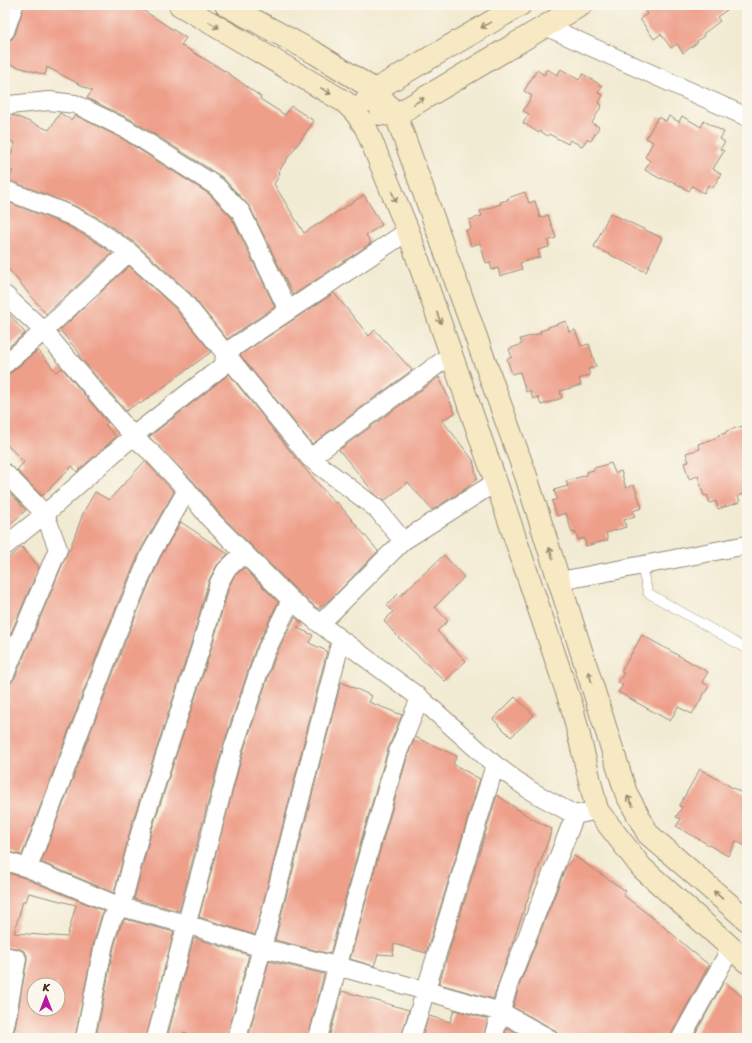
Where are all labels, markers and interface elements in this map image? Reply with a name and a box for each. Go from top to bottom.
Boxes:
one-way arrow [208,21,220,29]
one-way arrow [480,21,492,29]
one-way arrow [320,87,332,95]
one-way arrow [413,97,425,105]
one-way arrow [391,190,398,202]
one-way arrow [436,312,443,325]
one-way arrow [547,547,554,560]
one-way arrow [586,671,593,684]
one-way arrow [626,795,633,807]
one-way arrow [712,890,723,899]
north arrow [26,977,66,1017]
text: K [42,978,51,997]

